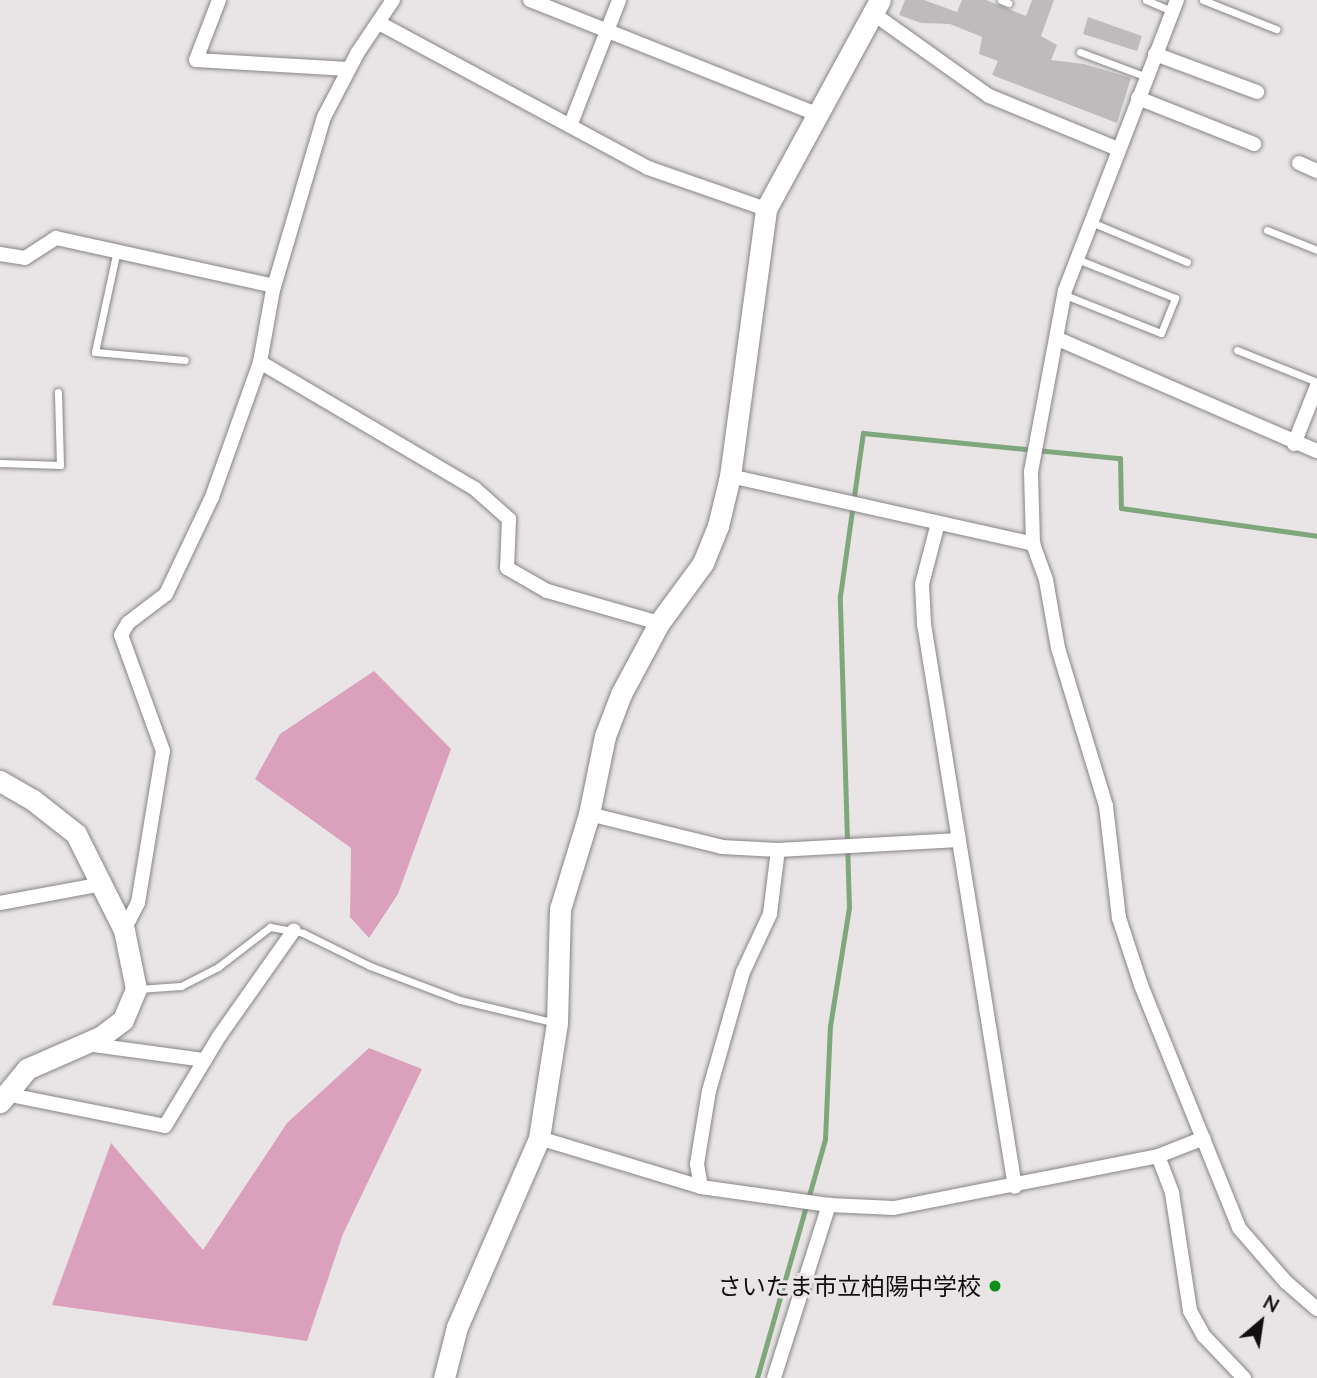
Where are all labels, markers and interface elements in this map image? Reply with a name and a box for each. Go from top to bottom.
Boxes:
place label: さいたま市立柏陽中学校 [717,1272,981,1300]
marker: さいたま市立柏陽中学校 [987,1278,1003,1294]
north arrow [1226,1287,1296,1357]
text: N [1259,1290,1283,1317]

